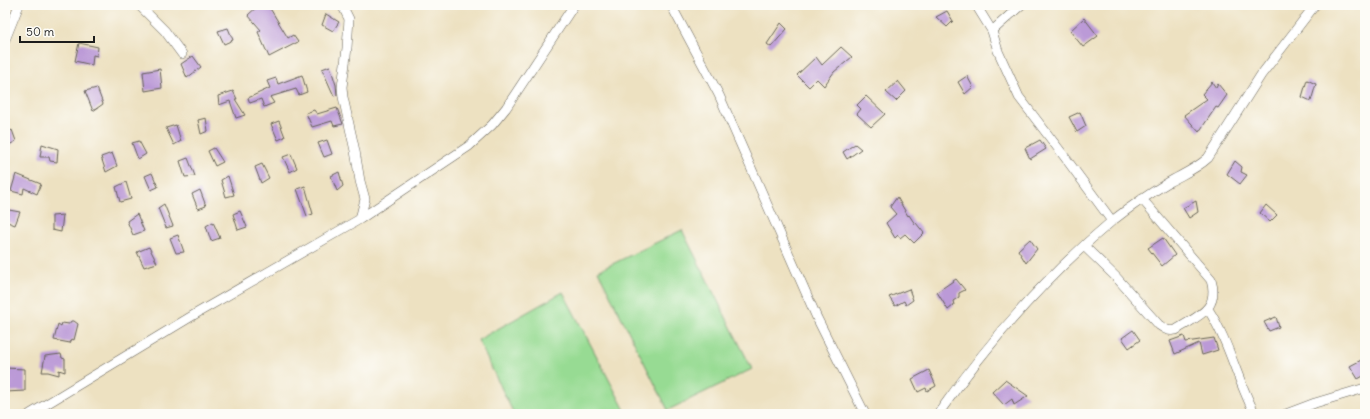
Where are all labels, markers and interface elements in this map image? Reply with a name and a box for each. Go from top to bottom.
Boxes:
scale bar [20,18,94,44]
text: 50 m [26,24,55,39]

